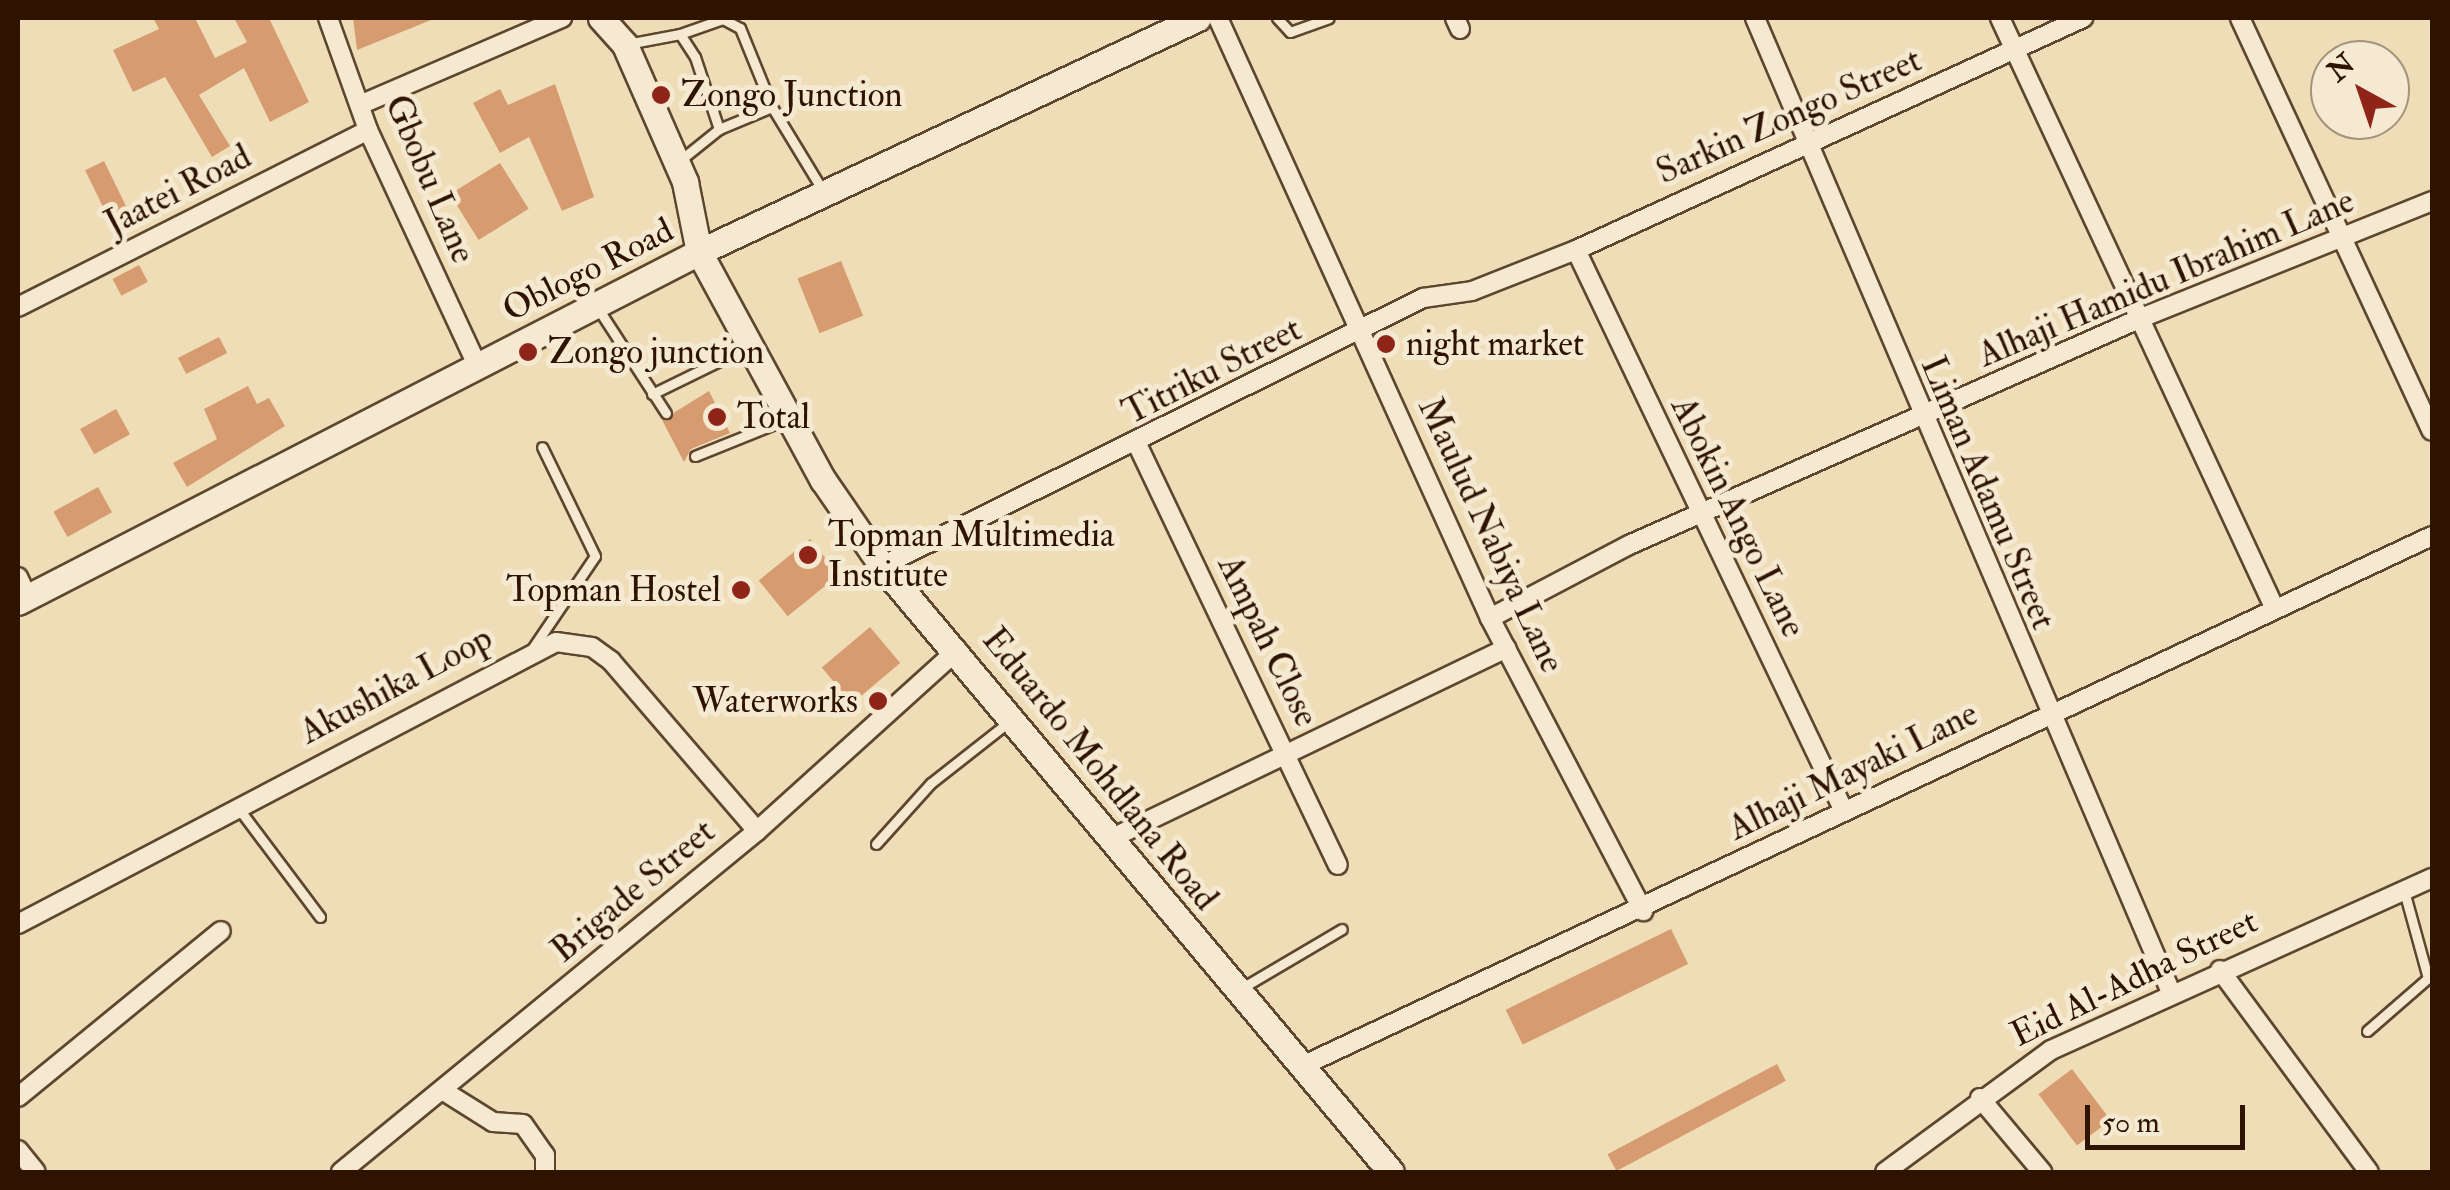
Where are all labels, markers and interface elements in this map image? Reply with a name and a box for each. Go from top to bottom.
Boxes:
street label: Sarkin Zongo Street [1650,39,1928,193]
north arrow [2310,40,2410,140]
text: N [2321,47,2363,90]
place label: Zongo Junction [681,74,903,116]
marker: Zongo Junction [650,84,672,106]
street label: Gbobu Lane [376,89,484,269]
street label: Jaatei Road [98,135,258,245]
street label: Alhaji Hamidu Ibrahim Lane [1972,180,2360,376]
street label: Oblogo Road [496,209,680,331]
street label: Titriku Street [1116,308,1308,434]
place label: night market [1406,323,1584,365]
place label: Zongo junction [548,331,764,373]
marker: night market [1375,333,1397,355]
marker: Zongo junction [517,341,539,363]
street label: Liman Adamu Street [1912,350,2064,636]
street label: Abokin Ango Lane [1662,390,1814,644]
street label: Maulud Nabiya Lane [1409,391,1573,679]
place label: Total [737,396,810,438]
marker: Total [706,406,728,428]
place label: Topman Multimedia Institute [828,514,1114,596]
marker: Topman Multimedia Institute [797,544,819,566]
street label: Ampah Close [1209,549,1327,733]
place label: Topman Hostel [506,569,721,611]
marker: Topman Hostel [730,579,752,601]
street label: Akushika Loop [293,617,499,753]
street label: Eduardo Mohdlana Road [973,619,1227,919]
place label: Waterworks [692,680,858,722]
marker: Waterworks [867,690,889,712]
street label: Alhaji Mayaki Lane [1722,693,1984,849]
street label: Brigade Street [543,811,723,971]
street label: Eid Al-Adha Street [2004,900,2264,1056]
scale bar [2090,1085,2250,1147]
text: 50 m [2102,1104,2160,1141]

